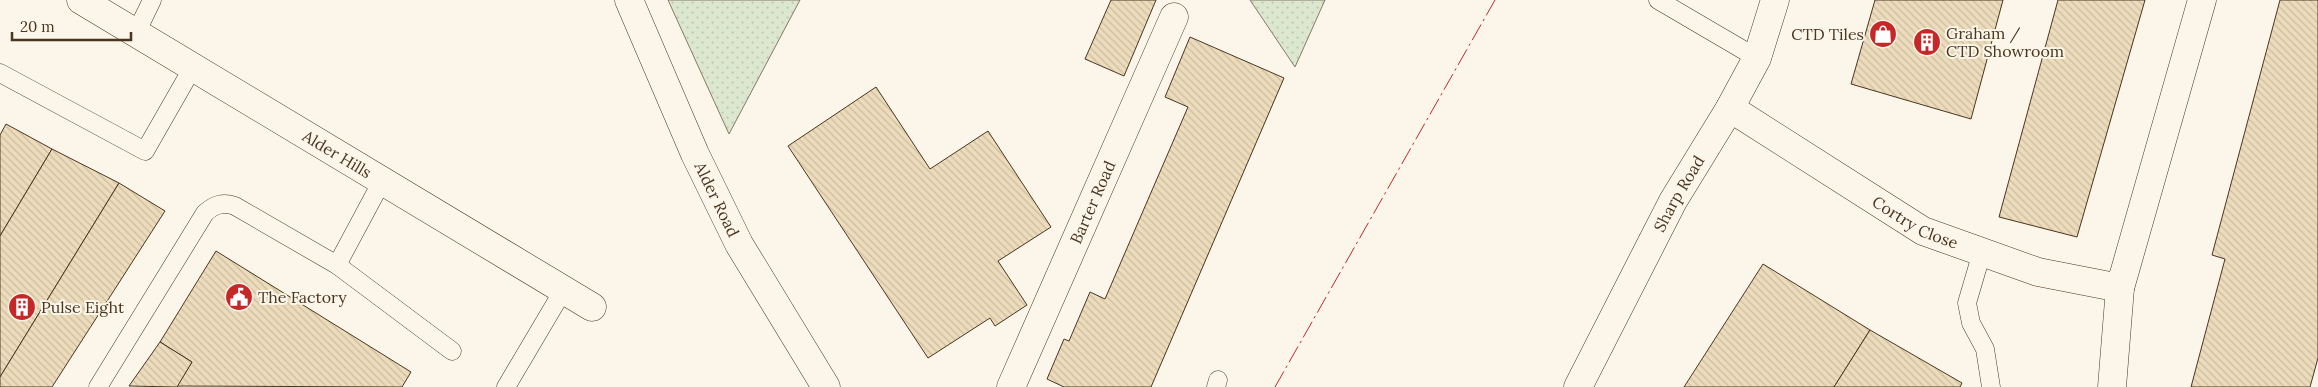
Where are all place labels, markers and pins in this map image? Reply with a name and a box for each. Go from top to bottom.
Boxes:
shop icon: CTD Tiles [1868,19,1898,49]
place label: Graham / CTD Showroom [1946,23,2064,61]
place label: CTD Tiles [1791,24,1864,44]
building icon: Graham / CTD Showroom [1912,27,1942,57]
public building icon: The Factory [224,282,254,312]
place label: The Factory [258,287,347,307]
building icon: Pulse Eight [7,292,37,322]
place label: Pulse Eight [41,297,125,317]

